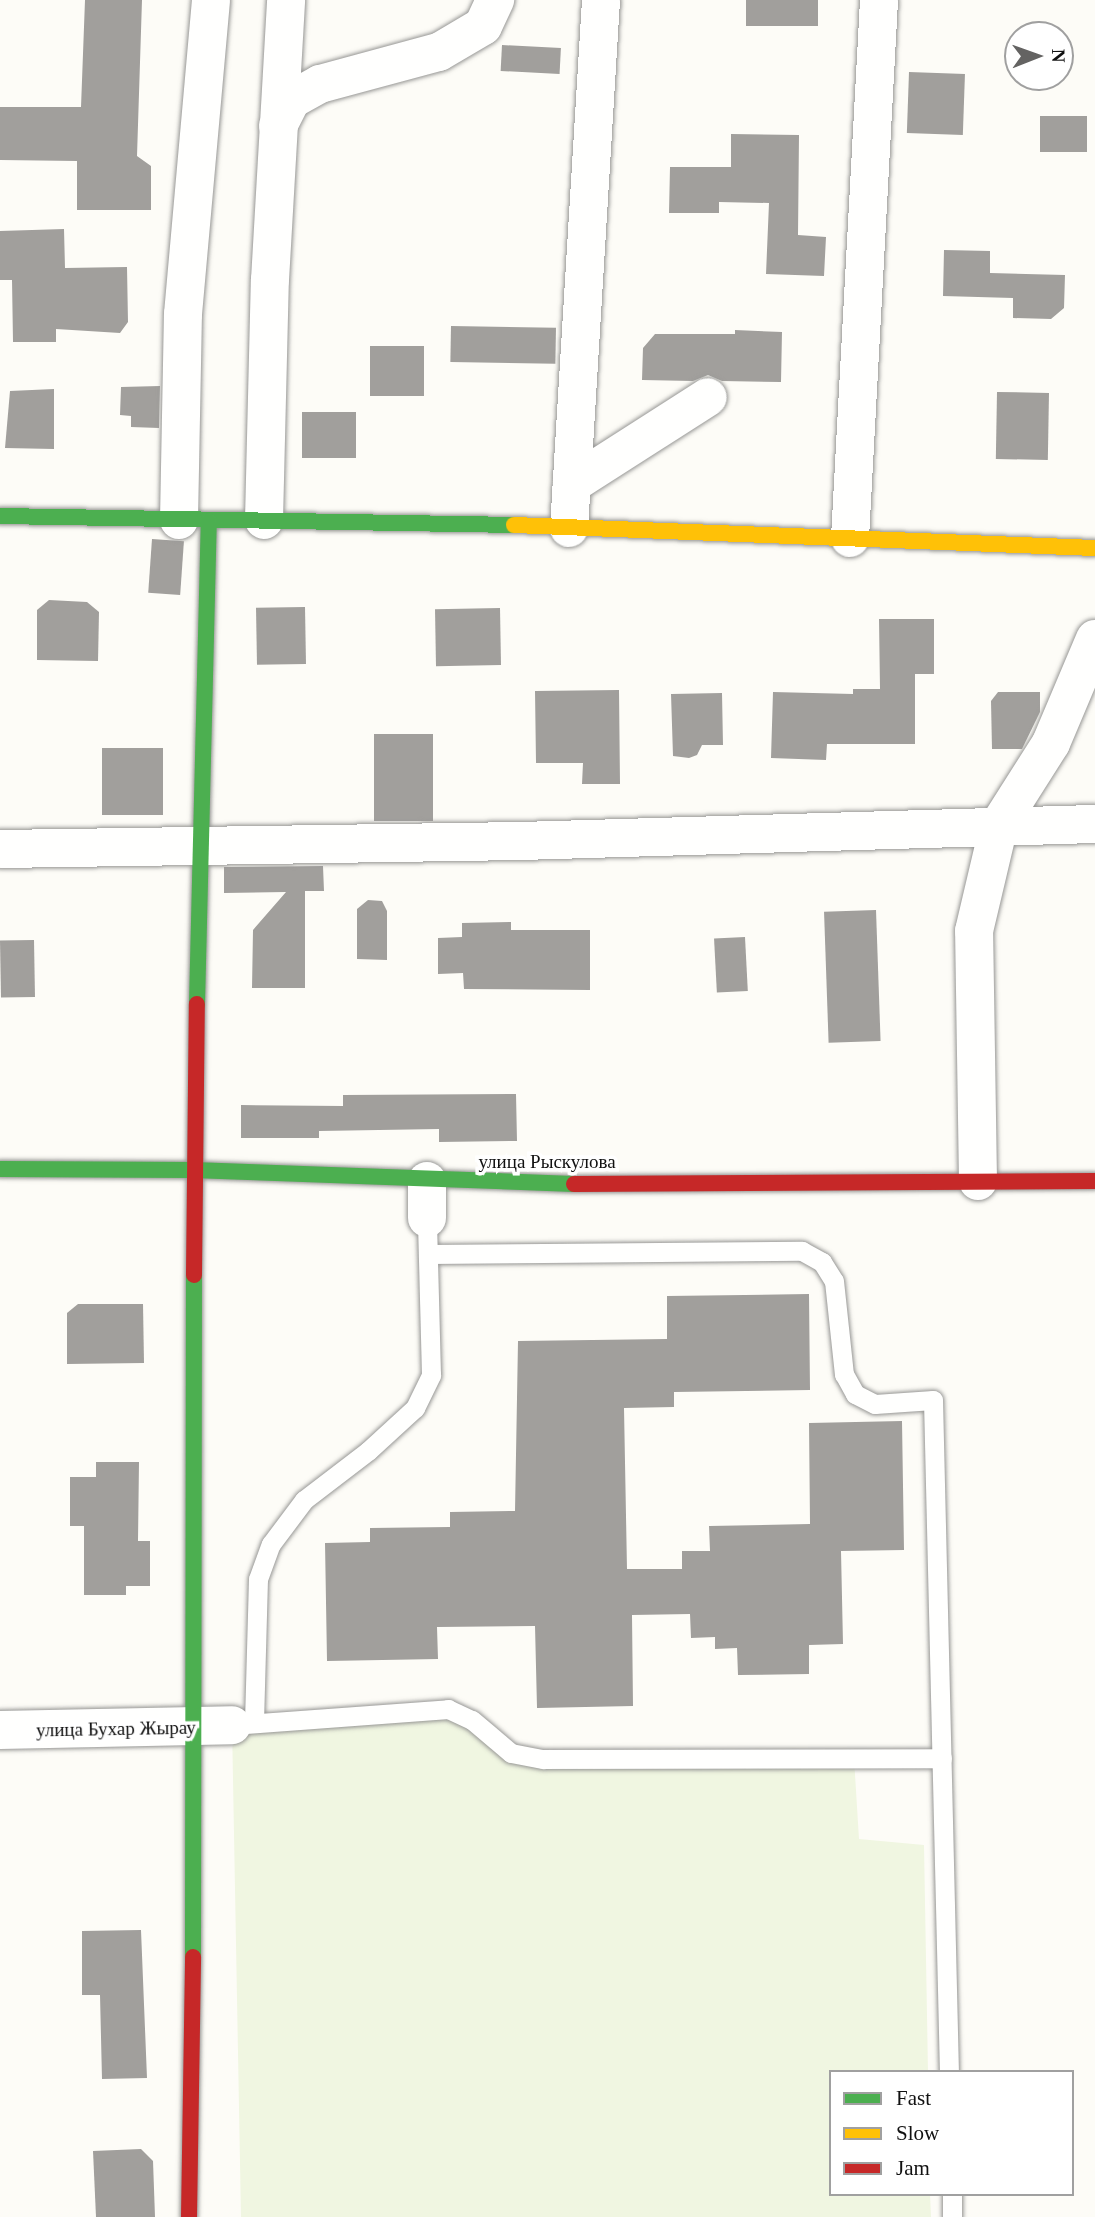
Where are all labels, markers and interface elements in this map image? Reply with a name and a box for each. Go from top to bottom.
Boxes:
north arrow [1004,21,1074,91]
text: N [1048,49,1069,63]
street label: улица Рыскулова [478,1151,616,1173]
street label: улица Бухар Жырау [36,1716,196,1742]
legend [829,2070,1074,2196]
text: Fast [896,2086,931,2110]
text: Slow [896,2121,939,2145]
text: Jam [896,2156,930,2180]

